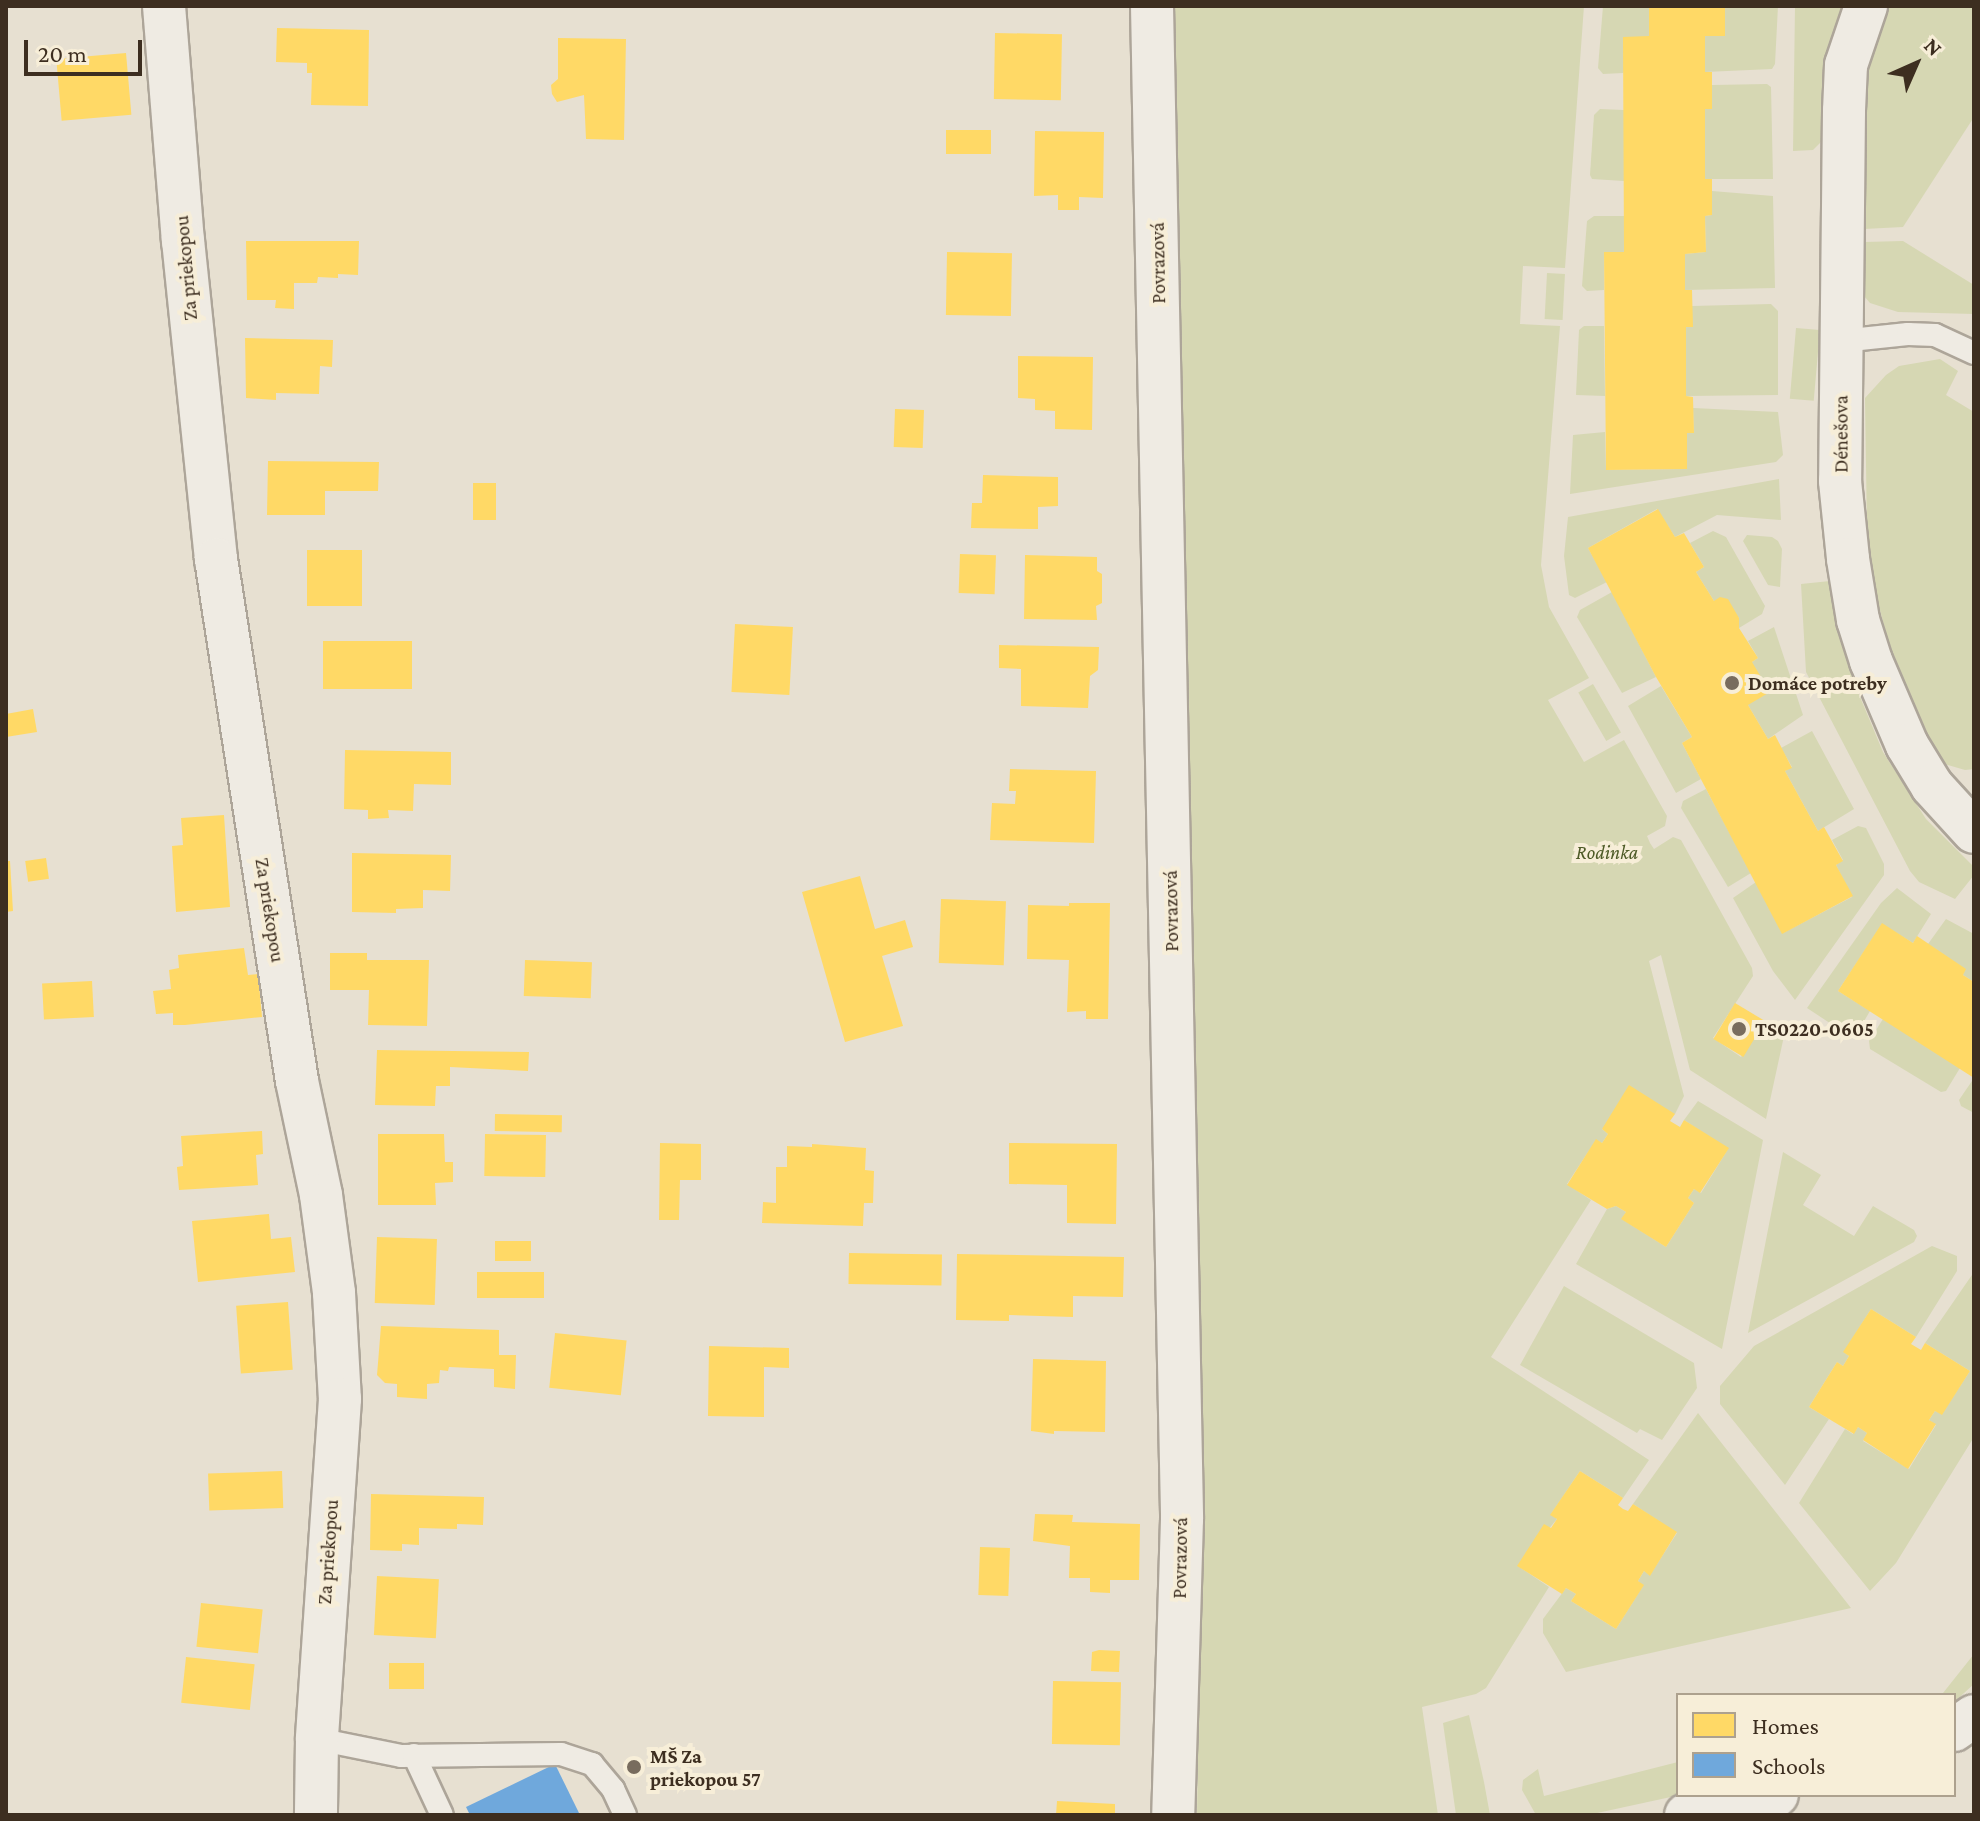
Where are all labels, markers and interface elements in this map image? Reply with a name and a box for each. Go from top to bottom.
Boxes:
scale bar [28,24,146,74]
north arrow [1876,24,1956,104]
text: N [1919,33,1947,61]
text: 20 m [38,40,87,67]
street label: Za priekopou [169,214,203,322]
street label: Povrazová [1145,222,1171,304]
street label: Dénešova [1829,395,1853,473]
place label: Domáce potreby [1748,671,1887,695]
marker: Domáce potreby [1723,674,1741,692]
park label: Rodinka [1576,840,1638,864]
street label: Za priekopou [250,856,290,964]
street label: Povrazová [1158,870,1184,952]
place label: TS0220-0605 [1755,1017,1874,1041]
marker: TS0220-0605 [1730,1020,1748,1038]
street label: Za priekopou [312,1499,344,1605]
street label: Povrazová [1167,1517,1193,1599]
legend [1676,1693,1956,1797]
text: Homes [1752,1712,1819,1739]
place label: MŠ Za priekopou 57 [650,1744,761,1791]
text: Schools [1752,1752,1826,1779]
marker: MŠ Za priekopou 57 [625,1758,643,1776]

